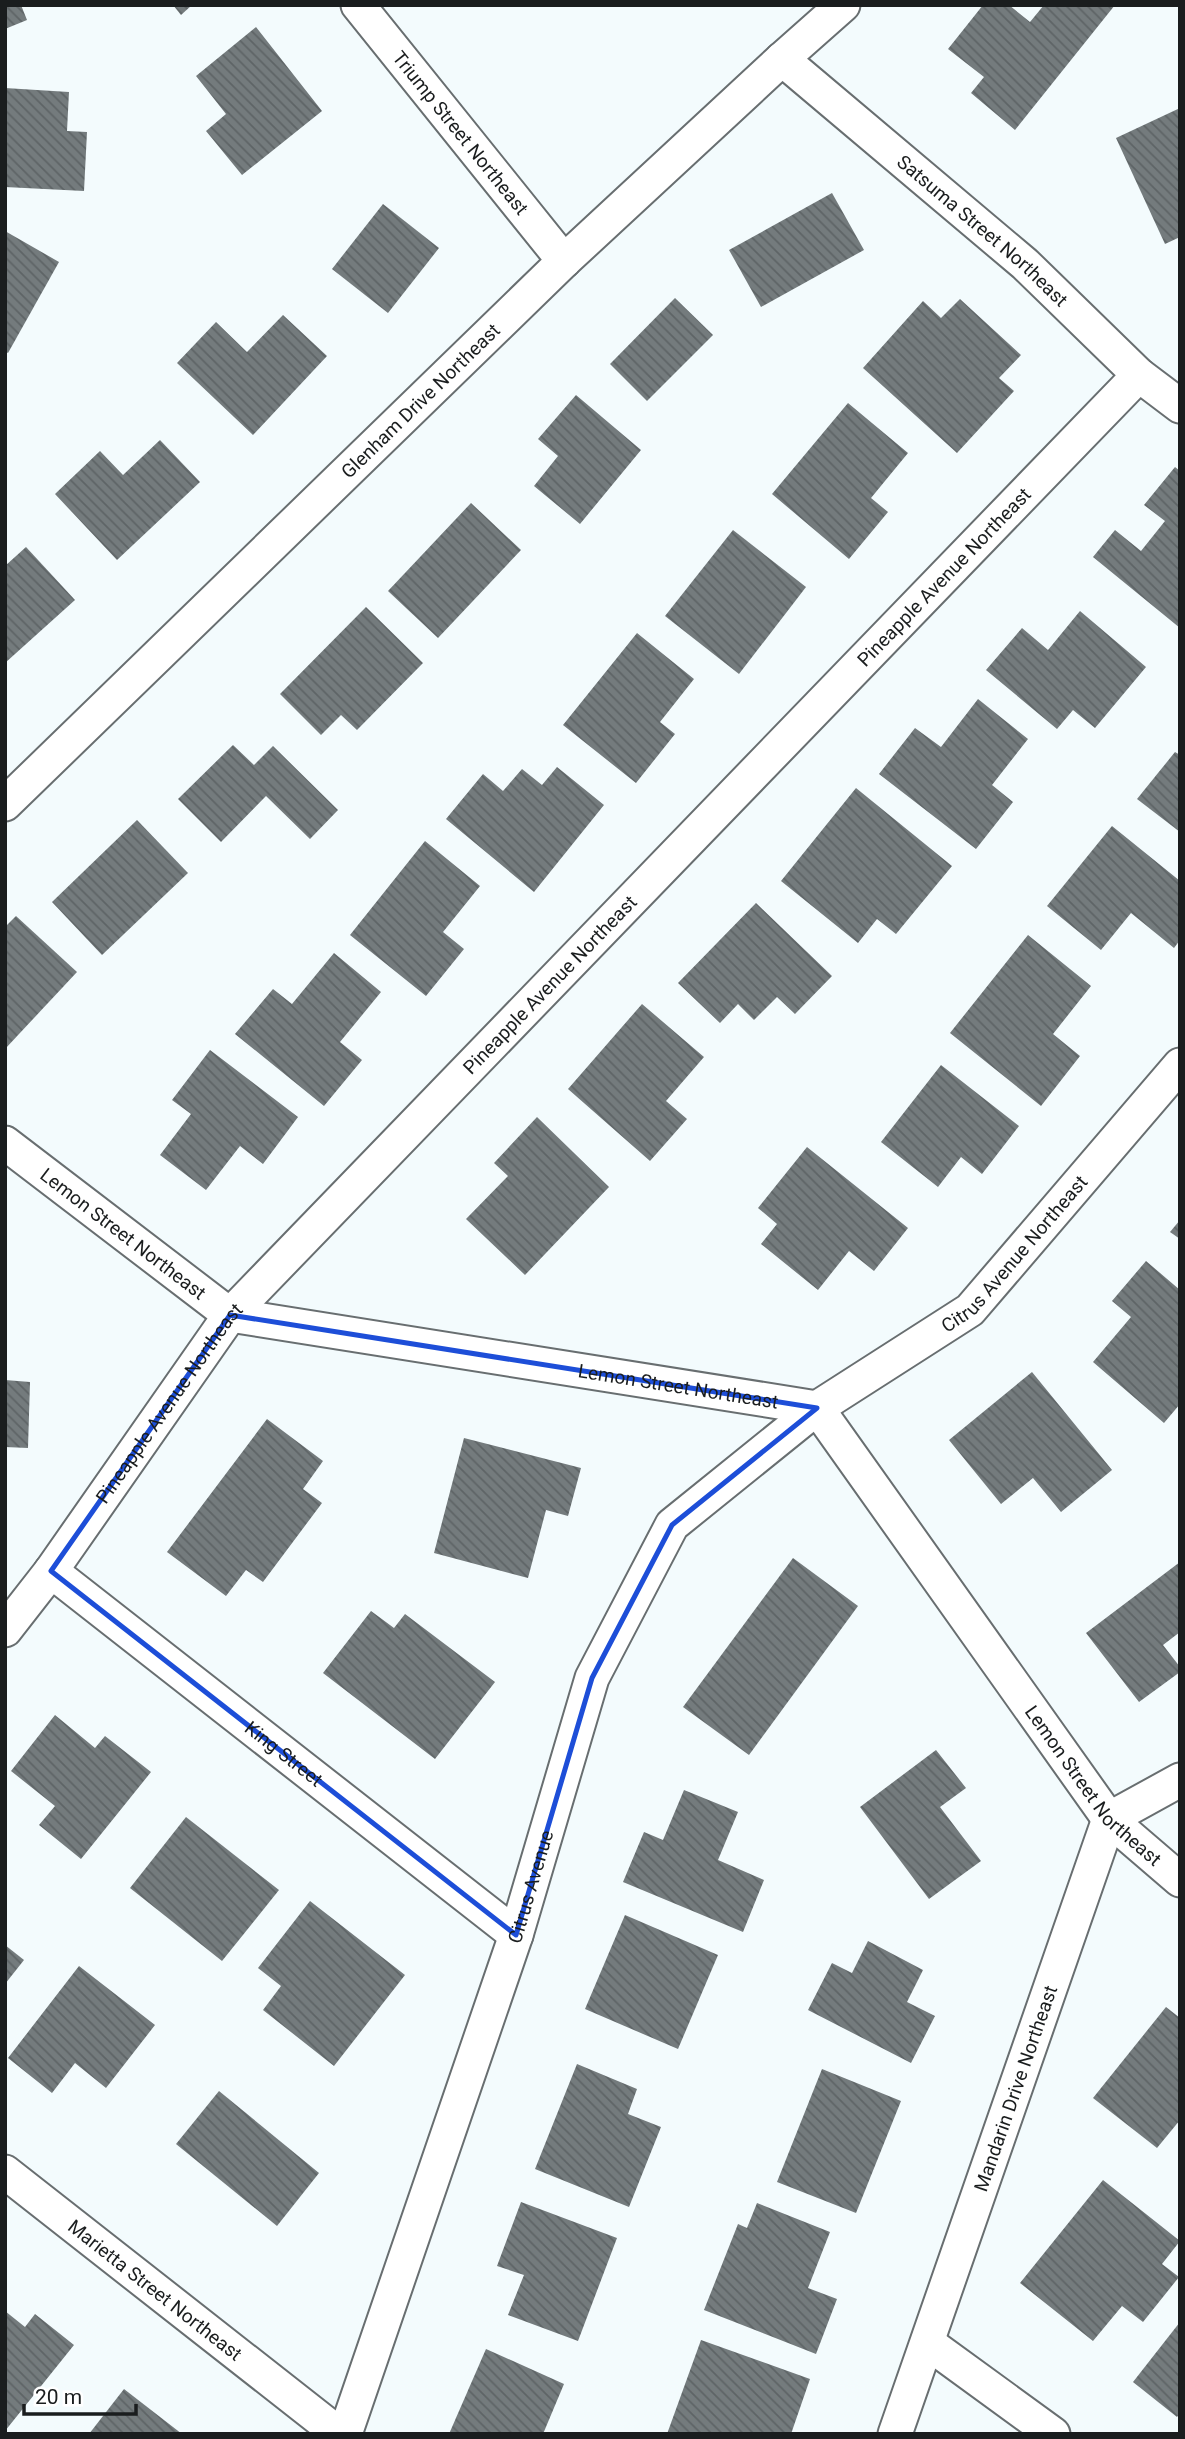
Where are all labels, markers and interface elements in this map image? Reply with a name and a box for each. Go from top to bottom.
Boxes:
street label: Triump Street Northeast [388,46,534,219]
street label: Satsuma Street Northeast [893,150,1073,311]
street label: Glenham Drive Northeast [336,318,504,483]
street label: Pineapple Avenue Northeast [852,483,1035,671]
street label: Pineapple Avenue Northeast [458,890,641,1079]
street label: Lemon Street Northeast [36,1163,211,1304]
street label: Citrus Avenue Northeast [937,1171,1092,1337]
street label: Pineapple Avenue Northeast [90,1298,247,1508]
street label: Lemon Street Northeast [576,1359,780,1413]
street label: Lemon Street Northeast [1020,1701,1166,1870]
street label: King Street [241,1716,328,1791]
street label: Citrus Avenue [503,1827,558,1946]
street label: Mandarin Drive Northeast [969,1982,1062,2194]
street label: Marietta Street Northeast [64,2215,247,2365]
scale bar [24,2372,136,2416]
text: 20 m [35,2385,82,2409]

